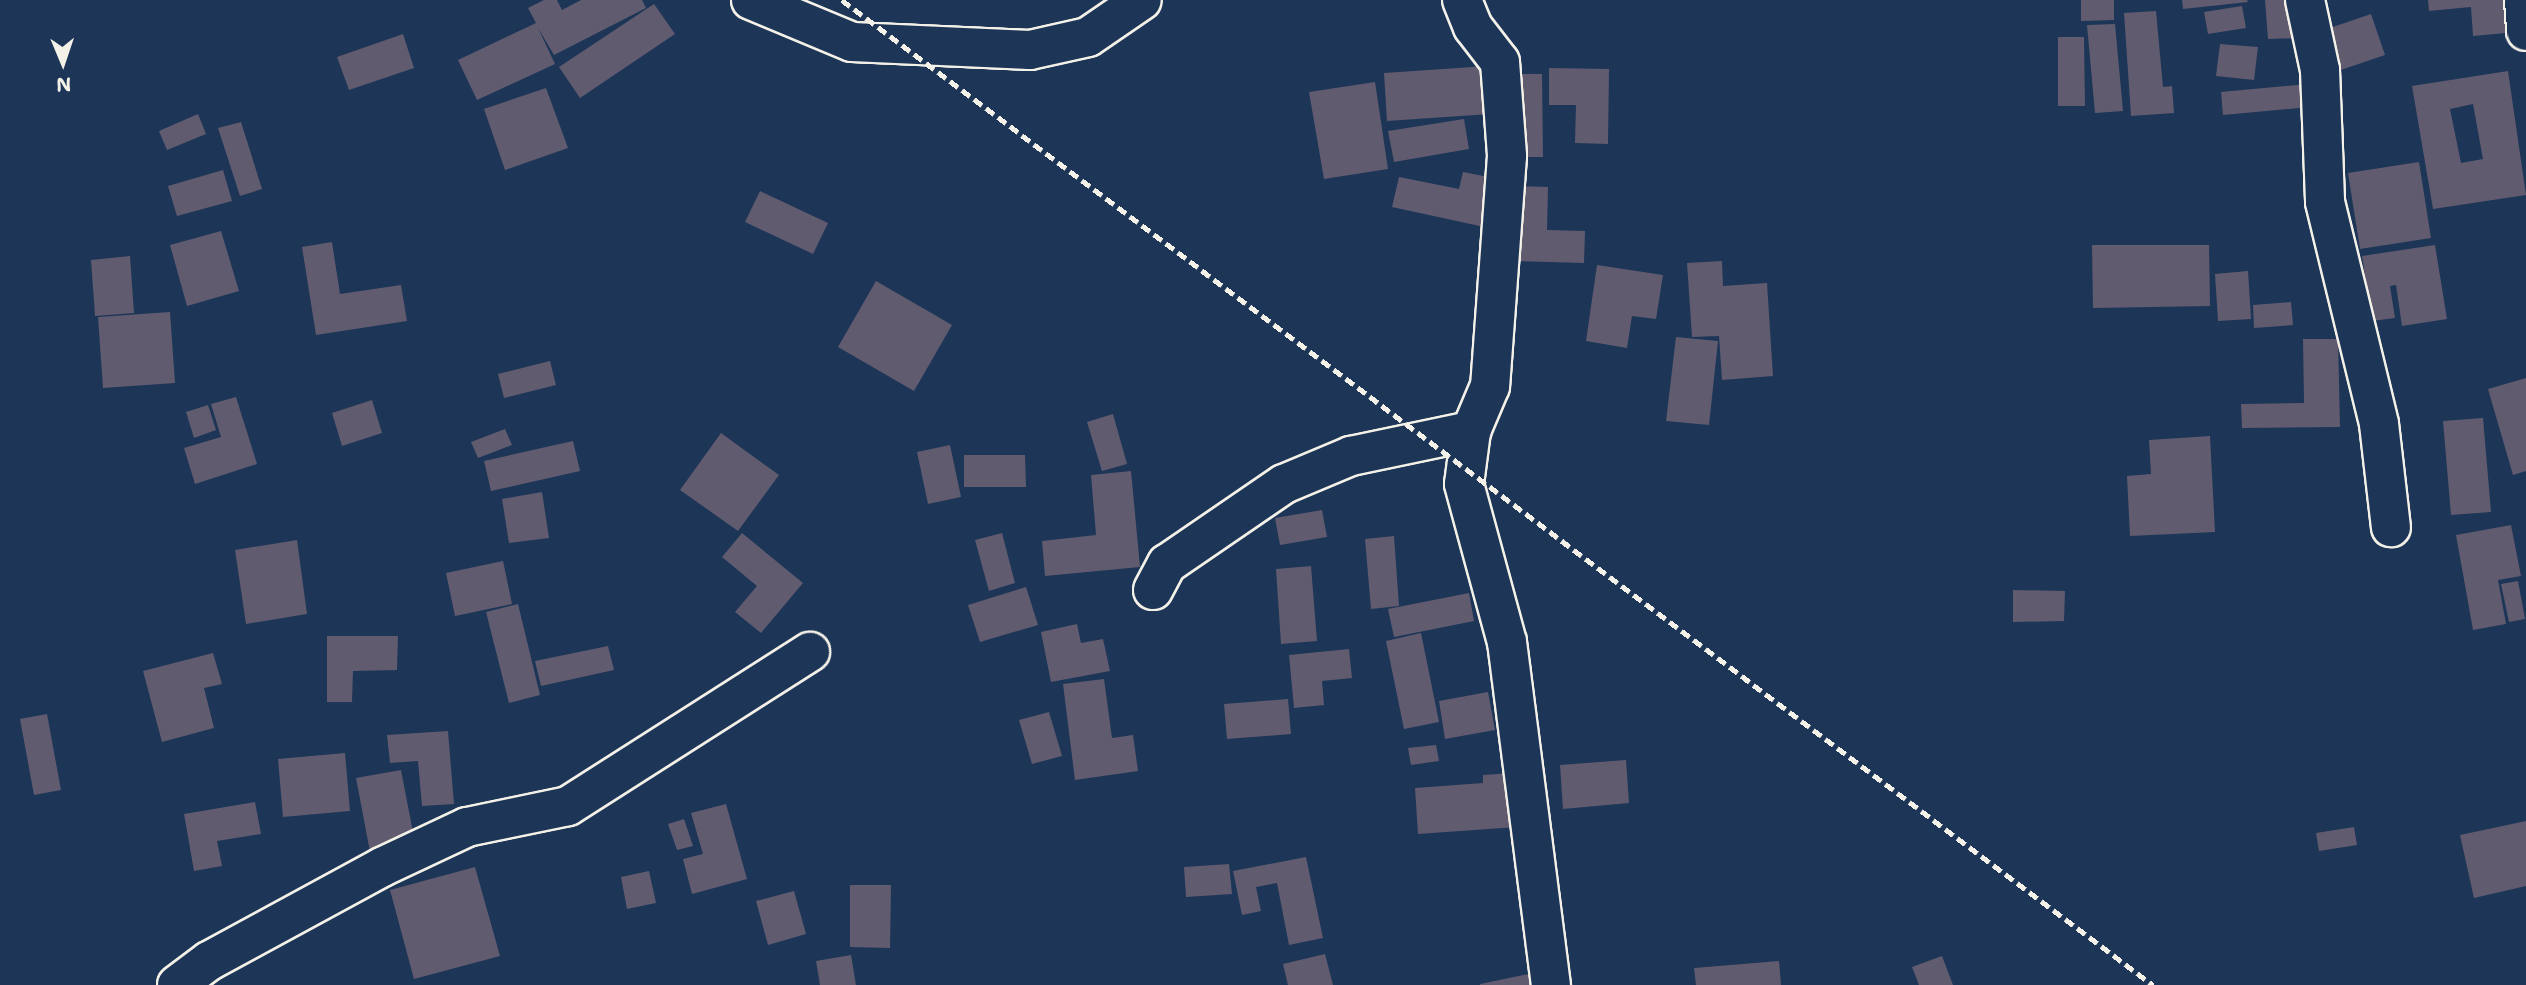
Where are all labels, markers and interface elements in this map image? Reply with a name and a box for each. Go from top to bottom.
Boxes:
north arrow [28,28,98,98]
text: N [56,72,72,97]

